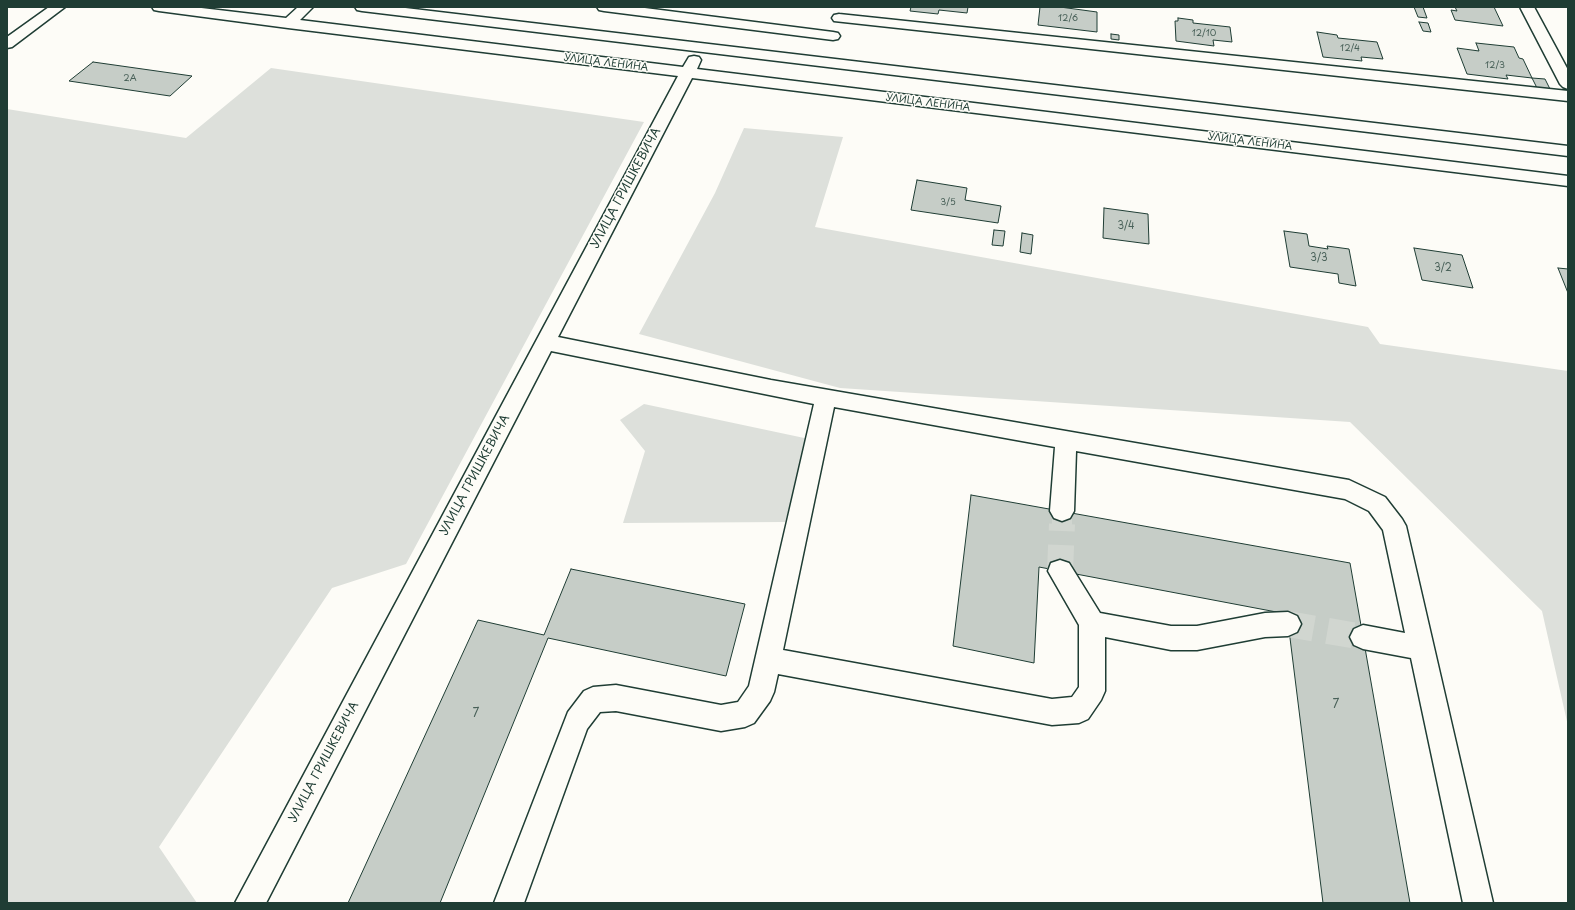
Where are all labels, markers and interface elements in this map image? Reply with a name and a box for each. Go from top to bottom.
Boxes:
house number: 12/6 [1058,14,1078,24]
house number: 12/10 [1192,29,1216,39]
house number: 12/4 [1340,44,1360,54]
street label: УЛИЦА ЛЕНИНА [563,52,649,74]
house number: 12/3 [1485,61,1505,71]
house number: 2А [123,74,137,84]
street label: УЛИЦА ЛЕНИНА [885,92,971,114]
street label: УЛИЦА ГРИШКЕВИЧА [588,125,664,251]
street label: УЛИЦА ЛЕНИНА [1207,131,1293,153]
house number: 3/5 [940,198,956,208]
house number: 3/4 [1117,220,1135,232]
house number: 3/3 [1310,252,1328,264]
house number: 3/2 [1434,262,1452,274]
street label: УЛИЦА ГРИШКЕВИЧА [437,412,513,538]
house number: 7 [1333,698,1339,712]
street label: УЛИЦА ГРИШКЕВИЧА [286,699,362,825]
house number: 7 [473,707,479,721]

